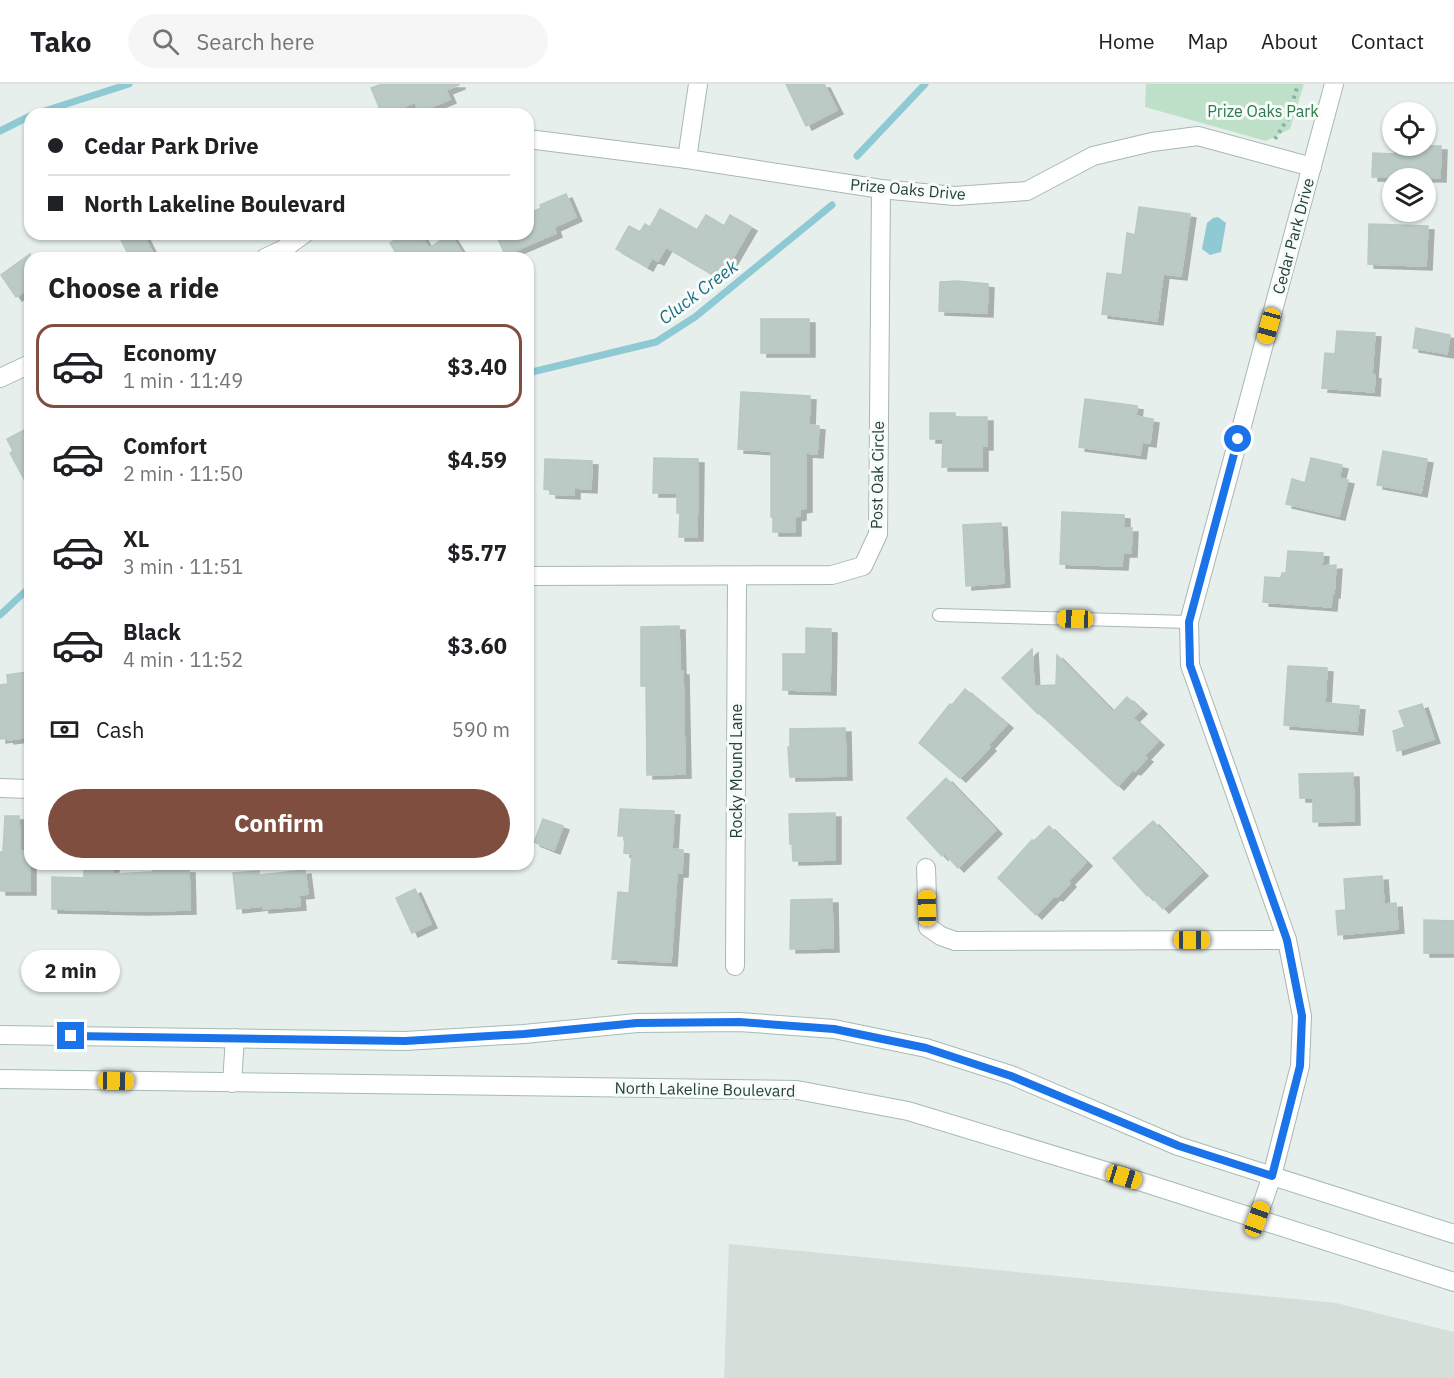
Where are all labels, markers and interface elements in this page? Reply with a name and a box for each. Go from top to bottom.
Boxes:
search box [128,14,548,68]
text: Tako [30,23,92,60]
icon: search [149,25,182,58]
text: Search here [197,27,314,56]
text: Home [1098,27,1155,55]
text: Map [1188,27,1228,55]
text: About [1261,27,1318,55]
text: Contact [1351,27,1424,55]
park label: Prize Oaks Park [1207,101,1319,121]
map controls [1382,102,1436,222]
button: locate [1382,102,1436,156]
text: Cedar Park Drive [84,131,259,160]
button: layers [1382,168,1436,222]
street label: Prize Oaks Drive [849,174,967,204]
street label: Cedar Park Drive [1268,176,1318,296]
text: North Lakeline Boulevard [84,189,346,218]
water label: Cluck Creek [654,254,743,329]
text: Choose a ride [48,270,219,305]
car [1256,306,1282,346]
text: Economy [123,338,217,367]
icon: car [51,339,105,393]
text: $3.40 [447,352,507,381]
text: 1 min · 11:49 [123,367,243,394]
street label: Post Oak Circle [866,420,888,529]
route start [1224,425,1251,452]
text: Comfort [123,431,207,460]
icon: car [51,432,105,486]
text: $4.59 [447,445,507,474]
text: 2 min · 11:50 [123,460,243,487]
text: XL [123,524,149,553]
icon: car [51,525,105,579]
text: $5.77 [447,538,507,567]
text: 3 min · 11:51 [123,553,243,580]
car [1057,609,1093,629]
text: Black [123,617,181,646]
icon: car [51,618,105,672]
text: $3.60 [447,631,507,660]
text: 4 min · 11:52 [123,646,243,673]
street label: Rocky Mound Lane [726,703,746,838]
icon: cash [48,713,81,746]
text: Cash [96,715,145,744]
text: 590 m [452,716,510,743]
button: Confirm [48,789,510,858]
car [918,890,936,926]
car [1174,931,1210,949]
callout: 2 min [22,949,121,991]
text: 2 min [44,957,97,984]
route end [57,1022,84,1049]
car [98,1072,134,1090]
street label: North Lakeline Boulevard [614,1077,796,1101]
car [1104,1163,1144,1191]
car [1242,1199,1272,1239]

